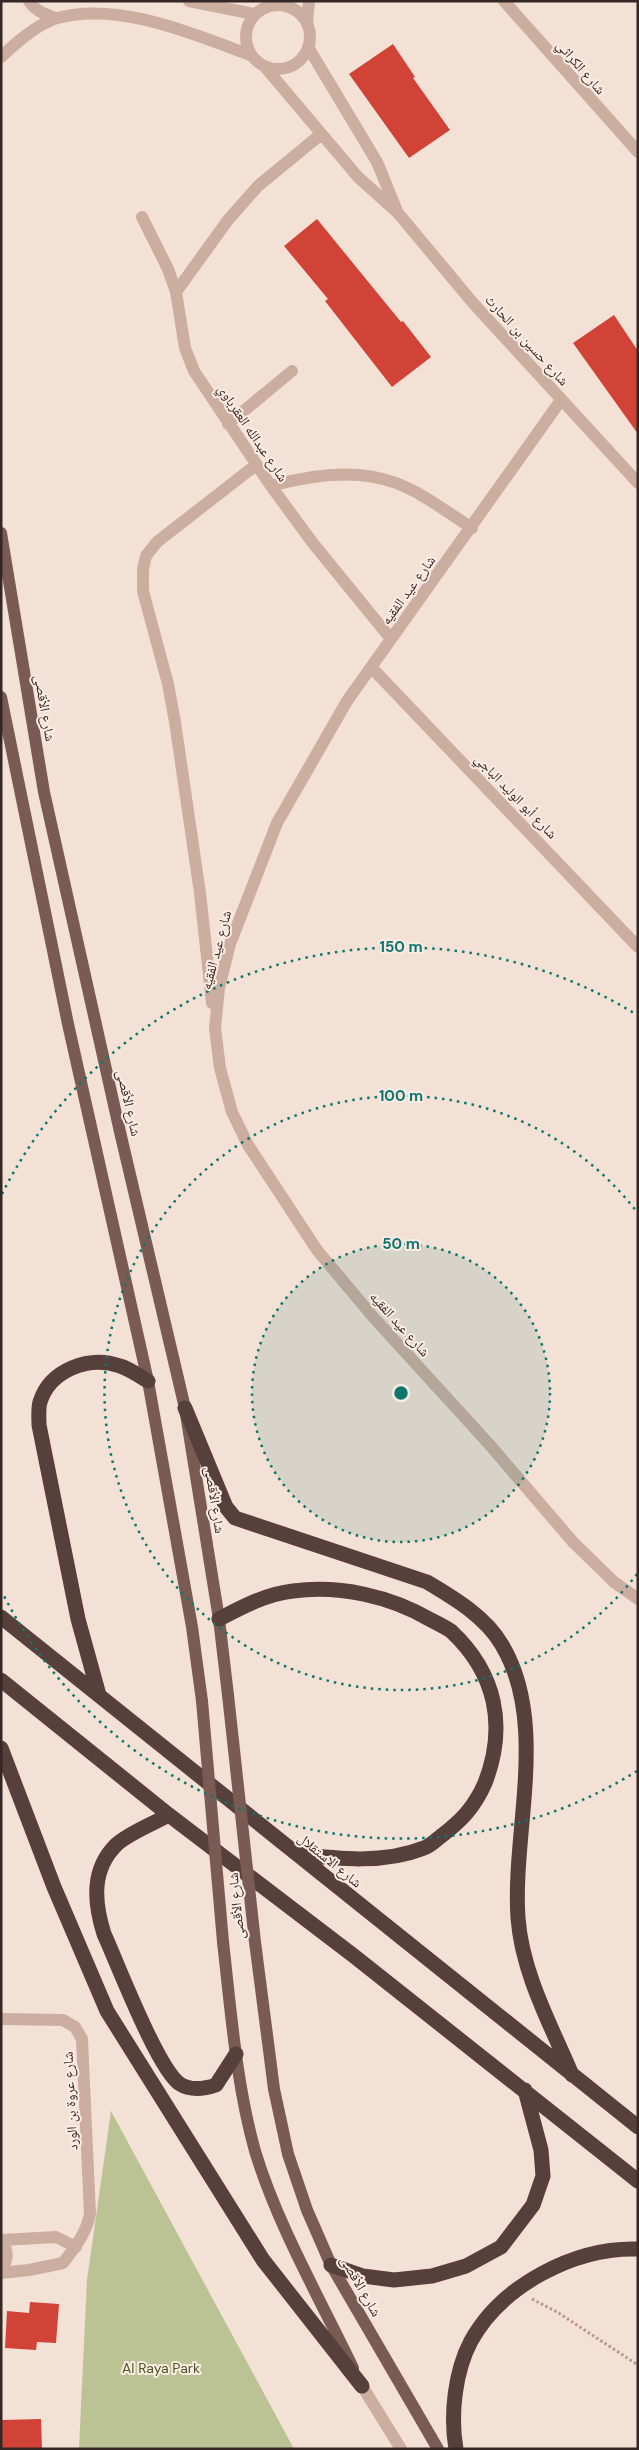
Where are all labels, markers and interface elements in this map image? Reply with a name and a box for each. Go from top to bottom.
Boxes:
street label: شارع الكراثي [550,36,610,100]
street label: شارع حسين بن الحارث [481,291,573,390]
street label: شارع عبدالله العقرباوي [212,381,292,487]
street label: شارع عيد الفقيه [377,552,440,629]
street label: شارع الأقصى [29,673,60,743]
street label: شارع أبو الوليد الباجي [469,750,561,844]
street label: شارع عيد الفقيه [197,908,236,992]
text: 150 m [380,937,423,957]
street label: شارع الأقصى [112,1068,145,1138]
text: 100 m [379,1086,423,1106]
text: 50 m [382,1234,420,1254]
street label: شارع عيد الفقيه [365,1288,434,1361]
centre of rings [392,1384,410,1402]
street label: شارع الأقصى [200,1465,229,1535]
street label: شارع الاستقلال [294,1829,366,1892]
street label: شارع الأقصى [224,1871,249,1940]
street label: شارع عروة بن الورد [58,2051,83,2151]
street label: شارع الأقصى [336,2252,386,2320]
park label: Al Raya Park [122,2359,200,2377]

